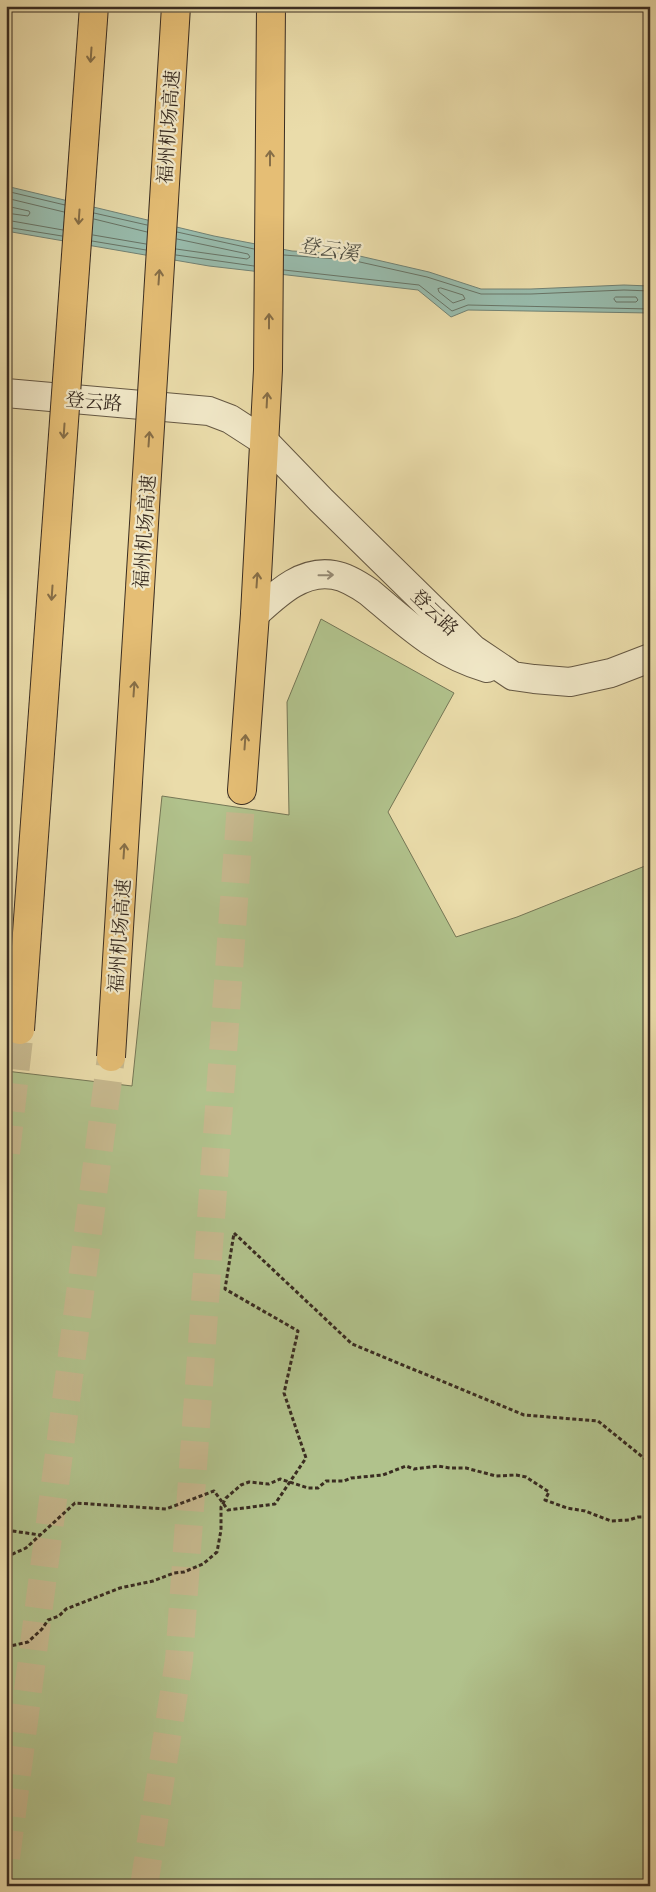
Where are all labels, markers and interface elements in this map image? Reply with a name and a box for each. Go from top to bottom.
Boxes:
one-way arrow [86,47,95,63]
street label: 福州机场高速 [153,69,187,185]
one-way arrow [265,151,275,167]
one-way arrow [74,209,84,225]
water label: 登云溪 [297,232,362,270]
one-way arrow [155,269,164,285]
one-way arrow [264,313,274,330]
street label: 登云路 [64,388,123,418]
one-way arrow [262,392,271,408]
one-way arrow [59,423,68,439]
one-way arrow [145,432,154,448]
street label: 福州机场高速 [129,474,163,590]
one-way arrow [318,570,334,580]
one-way arrow [253,572,262,588]
street label: 登云路 [404,584,463,643]
one-way arrow [47,585,57,601]
one-way arrow [129,681,138,697]
one-way arrow [241,734,250,750]
one-way arrow [119,843,128,859]
street label: 福州机场高速 [104,878,138,994]

